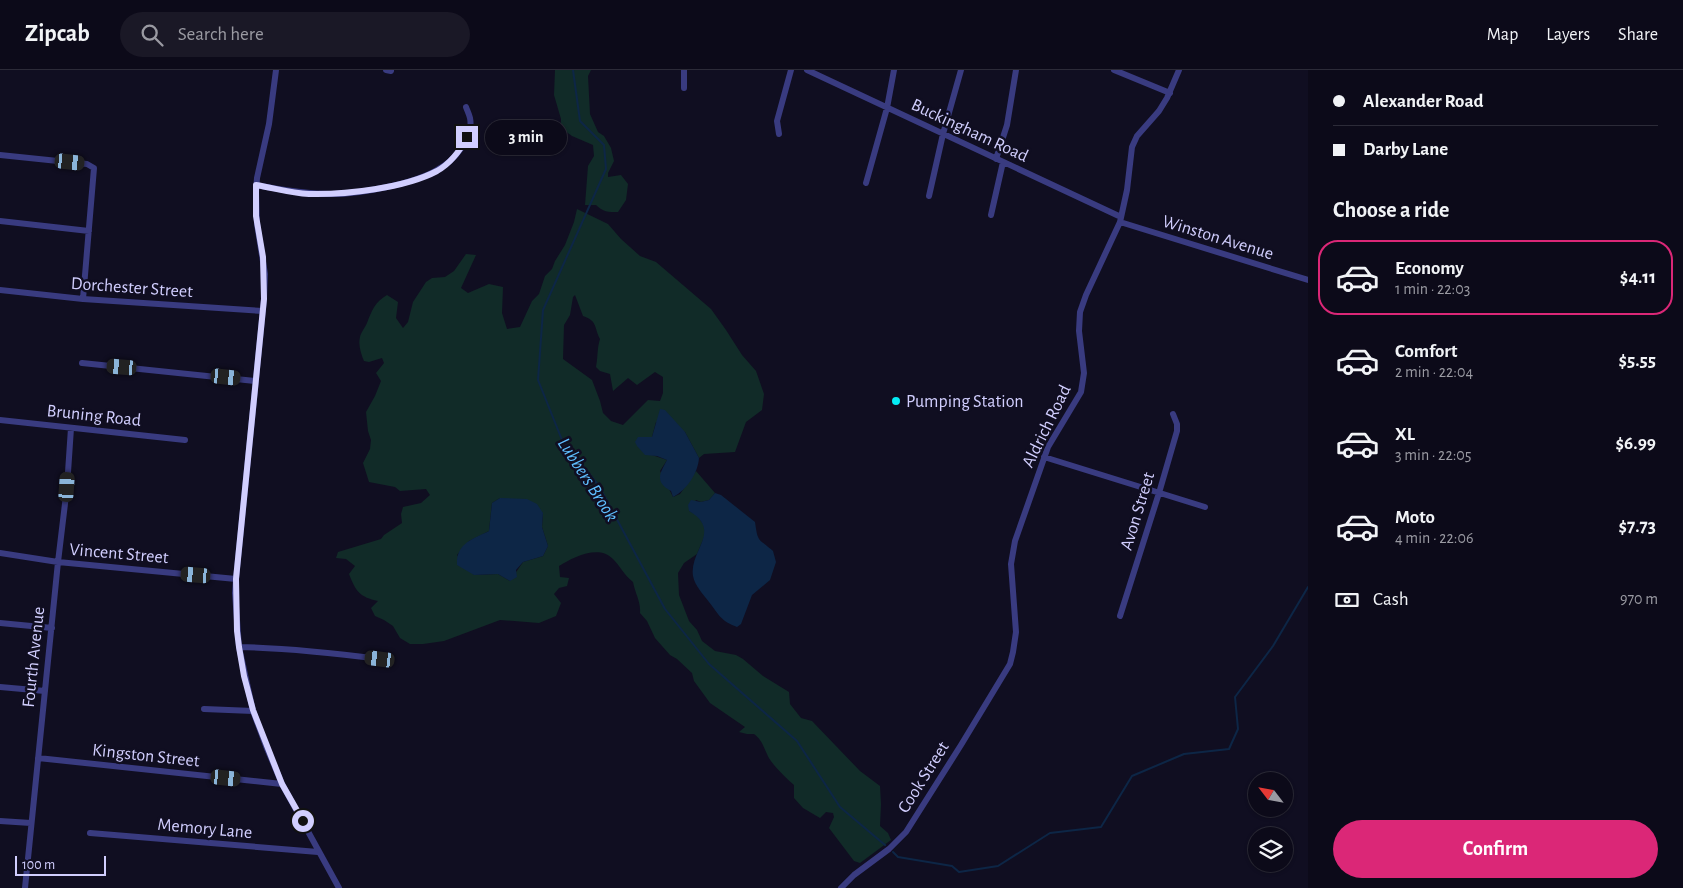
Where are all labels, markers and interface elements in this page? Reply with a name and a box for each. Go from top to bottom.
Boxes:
search box [120,12,470,57]
icon: search [138,21,166,49]
text: Zipcab [25,22,90,46]
text: Search here [178,25,264,44]
text: Map [1487,26,1518,44]
text: Layers [1546,26,1590,44]
text: Share [1618,26,1658,44]
text: Alexander Road [1363,92,1484,111]
street label: Buckingham Road [908,96,1031,166]
callout: 3 min [484,120,567,154]
route end [456,126,478,148]
text: 3 min [509,129,543,145]
text: Darby Lane [1363,140,1448,159]
car [54,153,85,171]
text: Choose a ride [1333,199,1449,221]
street label: Winston Avenue [1160,212,1275,263]
icon: car [1335,255,1380,300]
text: Economy [1395,259,1464,278]
text: $4.11 [1620,268,1656,287]
street label: Dorchester Street [70,275,194,301]
text: 1 min · 22:03 [1395,281,1470,297]
icon: car [1335,338,1380,383]
text: Comfort [1395,342,1457,361]
text: $5.55 [1618,351,1656,370]
car [106,358,137,376]
text: 2 min · 22:04 [1395,364,1473,380]
car [210,368,241,386]
street label: Aldrich Road [1019,382,1075,471]
place label: Pumping Station [906,393,1024,411]
marker: Pumping Station [890,395,902,407]
street label: Bruning Road [46,402,142,430]
icon: car [1335,421,1380,466]
text: XL [1395,425,1415,444]
text: $6.99 [1616,434,1656,453]
water label: Lubbers Brook [554,435,622,525]
text: 3 min · 22:05 [1395,447,1471,463]
street label: Avon Street [1118,470,1158,553]
car [58,472,75,502]
icon: car [1335,504,1380,549]
text: Moto [1395,508,1435,527]
text: $7.73 [1618,517,1656,536]
text: 4 min · 22:06 [1395,530,1473,546]
street label: Vincent Street [69,541,169,567]
car [180,566,211,584]
icon: cash [1333,586,1361,614]
text: Cash [1373,590,1409,609]
text: 970 m [1620,591,1658,607]
street label: Fourth Avenue [20,606,48,708]
car [364,650,395,668]
street label: Cook Street [895,739,953,816]
street label: Kingston Street [91,741,201,771]
car [210,769,241,787]
north arrow [1248,772,1292,818]
map controls [1248,772,1293,872]
route start [292,810,314,832]
street label: Memory Lane [157,816,253,842]
button: Confirm [1333,820,1658,878]
button: layers [1248,827,1293,872]
scale bar [15,853,106,876]
text: 100 m [22,858,55,872]

